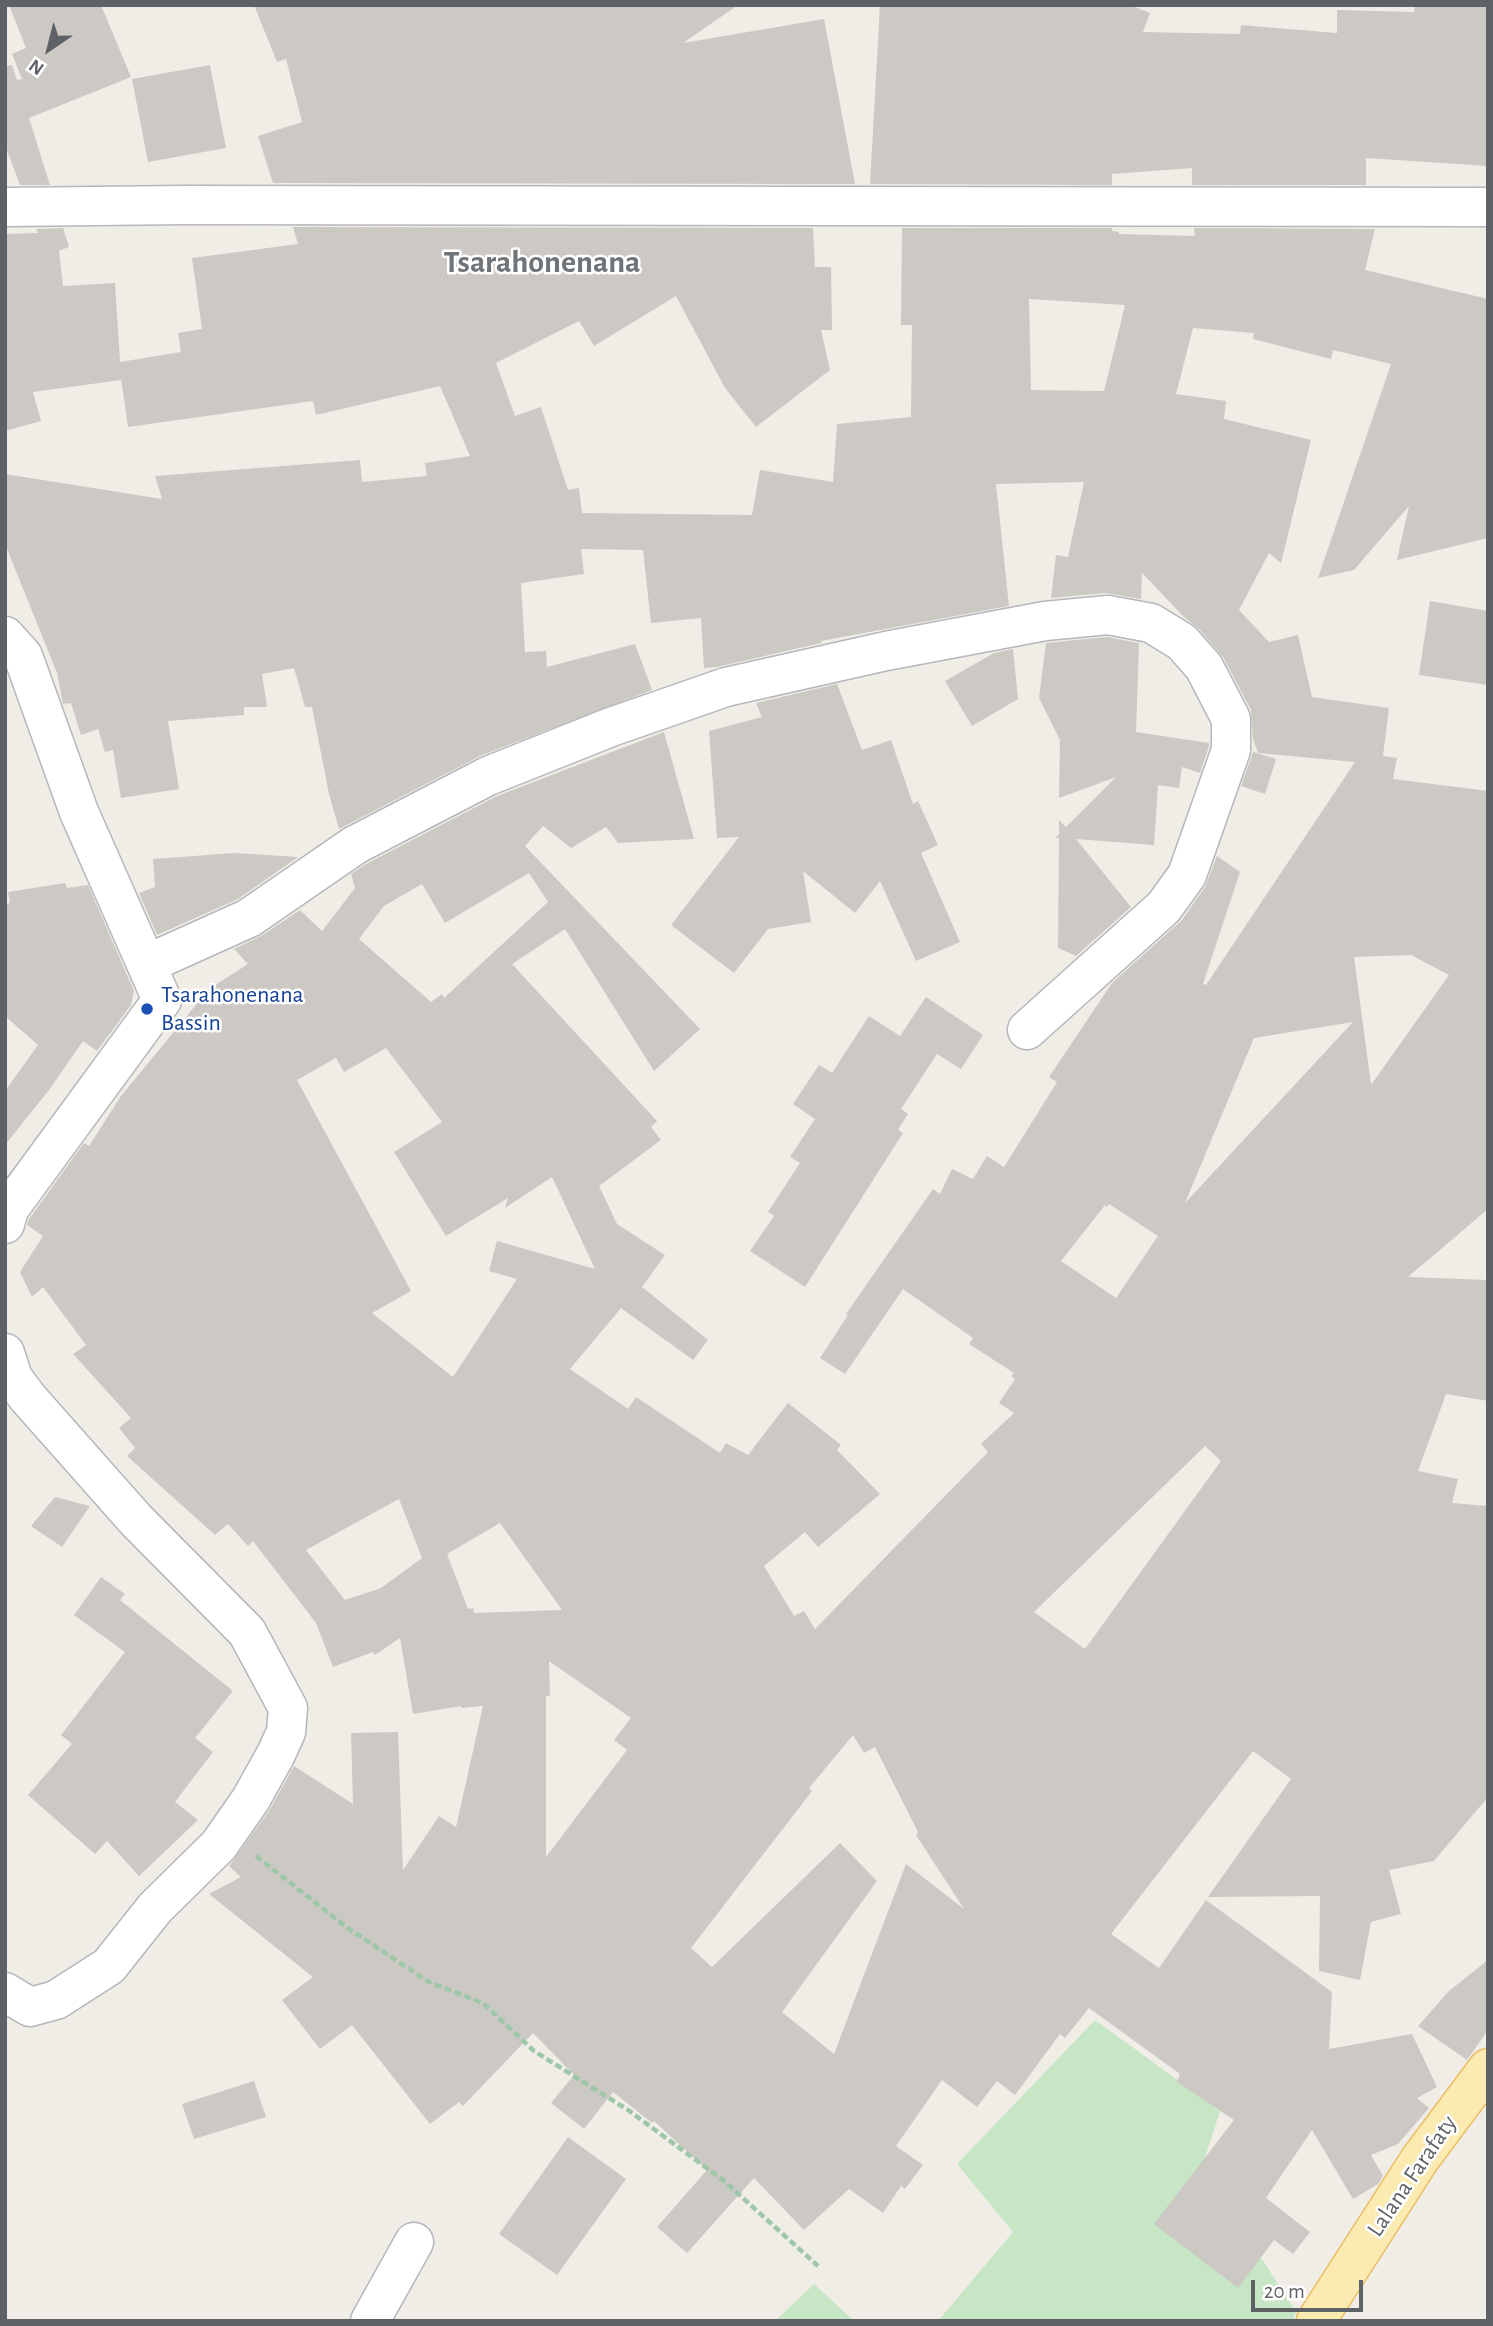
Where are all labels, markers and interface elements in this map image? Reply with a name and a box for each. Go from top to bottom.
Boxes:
north arrow [14,14,84,84]
text: N [26,55,48,78]
district label: Tsarahonenana [444,243,640,281]
place label: Tsarahonenana Bassin [161,981,304,1037]
marker: Tsarahonenana Bassin [139,1001,155,1017]
street label: Lalana Farafaty [1361,2110,1463,2242]
scale bar [1255,2266,1367,2310]
text: 20 m [1264,2281,1305,2302]

